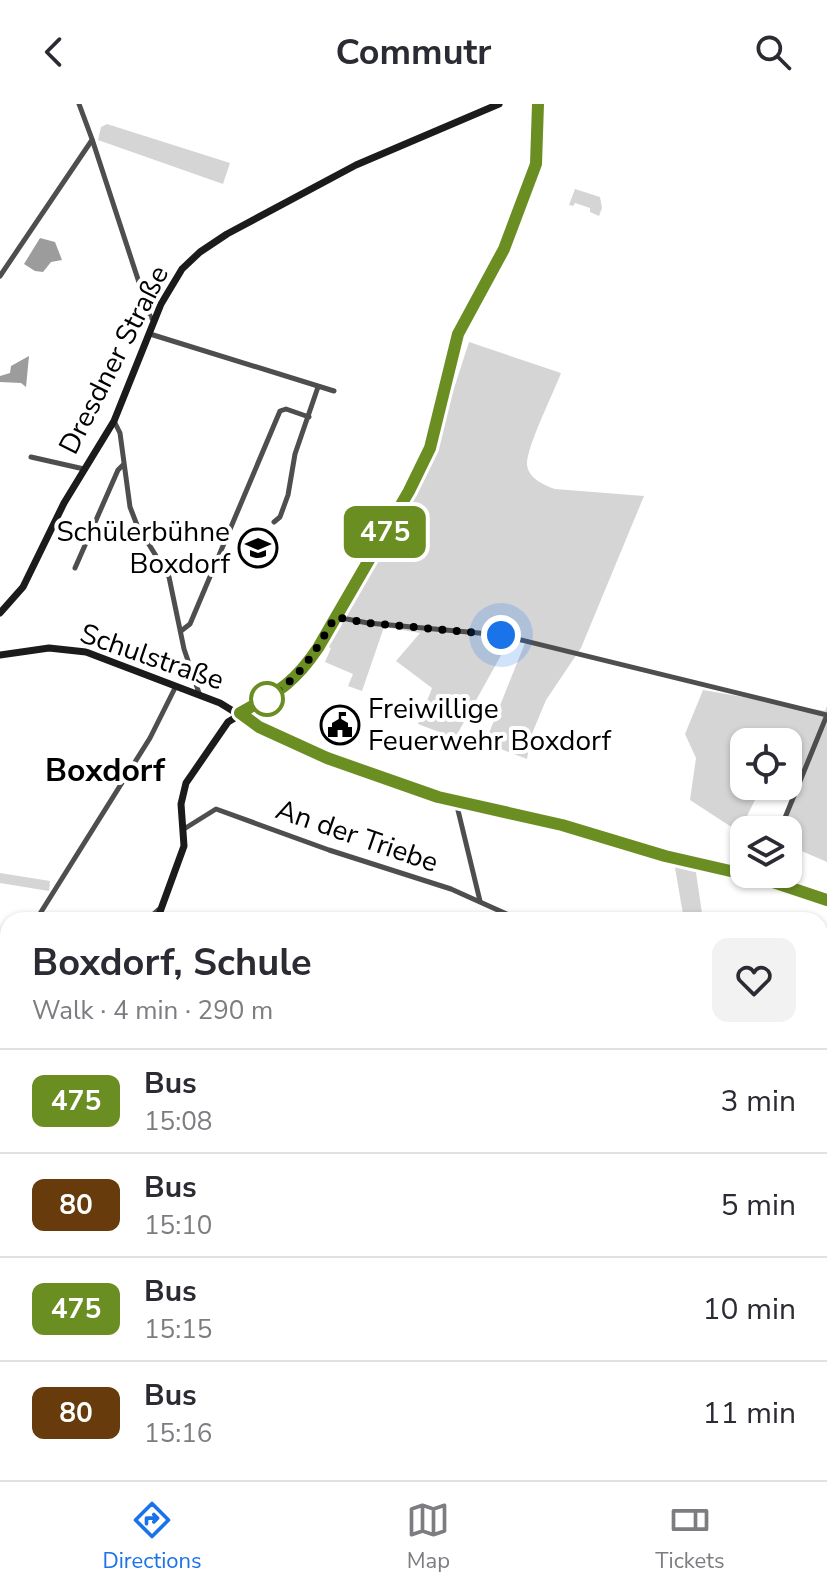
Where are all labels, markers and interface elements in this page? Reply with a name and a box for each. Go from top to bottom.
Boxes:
text: Commutr [336,28,491,77]
icon: back [32,30,76,74]
icon: search [751,30,795,74]
street label: Dresdner Straße [50,259,178,461]
line badge: 475 [339,506,431,558]
place label: Schülerbühne Boxdorf [56,513,231,583]
text: 475 [360,513,410,551]
school or university icon: Schülerbühne Boxdorf [237,527,279,569]
street label: Schulstraße [75,615,229,699]
your location [481,615,521,655]
unlabelled marker [250,682,284,716]
place label: Freiwillige Feuerwehr Boxdorf [368,690,612,760]
public building icon: Freiwillige Feuerwehr Boxdorf [319,704,361,746]
map controls [730,728,802,888]
button: locate [730,728,802,800]
district label: Boxdorf [45,749,166,792]
street label: An der Triebe [271,790,443,882]
button: layers [730,816,802,888]
text: Boxdorf, Schule [32,937,312,988]
button: heart [712,938,796,1022]
text: Walk · 4 min · 290 m [32,993,273,1028]
text: Bus [144,1063,197,1104]
text: 3 min [721,1081,796,1122]
text: 475 [51,1082,101,1120]
text: 15:08 [144,1104,212,1139]
text: Bus [144,1167,197,1208]
text: 5 min [721,1185,796,1226]
text: 80 [59,1186,93,1224]
text: 15:10 [144,1208,212,1243]
text: Bus [144,1271,197,1312]
text: 10 min [703,1289,796,1330]
text: 475 [51,1290,101,1328]
text: 15:15 [144,1312,212,1347]
text: Bus [144,1375,197,1416]
text: 11 min [703,1393,796,1434]
text: 80 [59,1394,93,1432]
text: 15:16 [144,1416,212,1451]
tab: Directions [102,1498,202,1576]
tab: Map [406,1498,450,1576]
tab: Tickets [655,1498,725,1576]

